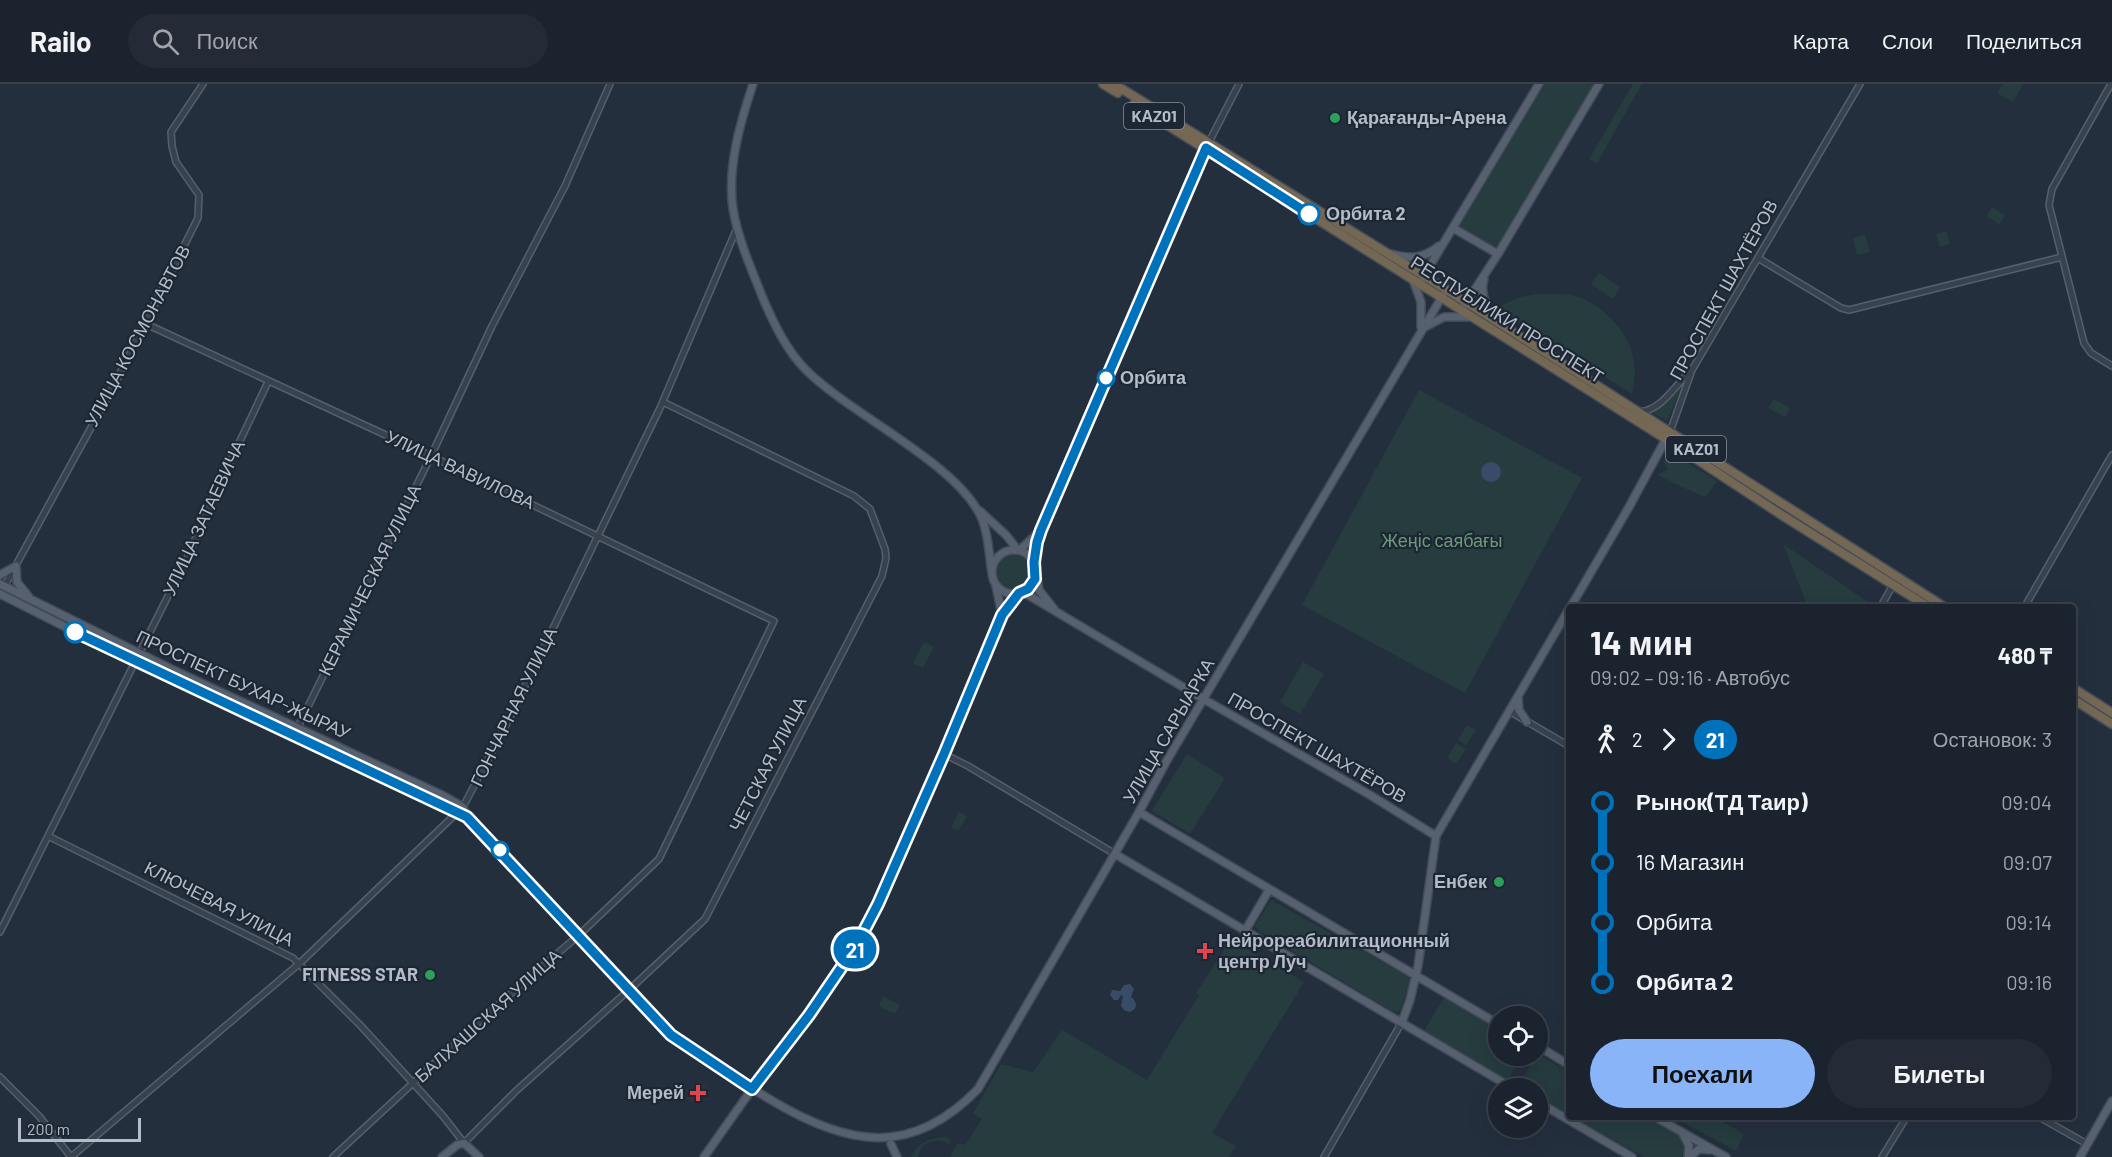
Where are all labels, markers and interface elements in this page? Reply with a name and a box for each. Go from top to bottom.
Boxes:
search box [128,14,548,68]
text: Railo [30,24,92,58]
icon: search [149,25,182,58]
text: Поиск [197,27,258,53]
text: Карта [1793,28,1849,53]
text: Слои [1882,28,1933,53]
text: Поделиться [1966,28,2082,53]
road number: KАZ01 [1124,103,1184,129]
place label: Қарағанды-Арена [1347,106,1507,128]
marker: Қарағанды-Арена [1328,111,1342,125]
street label: ПРОСПЕКТ ШАХТЁРОВ [1664,196,1782,383]
place label: Орбита 2 [1326,202,1406,224]
marker: Орбита 2 [1298,203,1320,225]
street label: УЛИЦА КОСМОНАВТОВ [80,241,194,430]
street label: РЕСПУБЛИКИ ПРОСПЕКТ [1407,251,1608,388]
place label: Орбита [1120,366,1187,388]
marker: Орбита [1097,369,1115,387]
street label: УЛИЦА ВАВИЛОВА [382,425,539,513]
street label: УЛИЦА ЗАТАЕВИЧА [157,436,249,599]
road number: KАZ01 [1666,436,1726,462]
street label: КЕРАМИЧЕСКАЯ УЛИЦА [313,480,425,679]
park label: Жеңіс саябағы [1381,529,1503,551]
unlabelled marker [64,621,86,643]
text: 14 мин [1590,622,1693,662]
street label: ГОНЧАРНАЯ УЛИЦА [465,623,561,790]
street label: ПРОСПЕКТ БУХАР-ЖЫРАУ [133,625,354,744]
text: 480 ₸ [1998,642,2052,668]
street label: УЛИЦА САРЫАРКА [1118,654,1219,807]
text: 09:02 – 09:16 · Автобус [1590,665,1790,689]
street label: ПРОСПЕКТ ШАХТЁРОВ [1224,687,1411,807]
street label: ЧЕТСКАЯ УЛИЦА [724,693,811,834]
icon: walk [1590,723,1623,756]
icon: forward [1652,723,1685,756]
text: 2 [1632,727,1643,751]
text: 21 [1706,727,1725,752]
text: Остановок: 3 [1933,727,2052,751]
text: Рынок(ТД Таир) [1636,788,1808,814]
text: 09:04 [2001,790,2052,814]
unlabelled marker [491,841,509,859]
text: 16 Магазин [1636,848,1744,874]
text: 09:07 [2003,850,2052,874]
street label: КЛЮЧЕВАЯ УЛИЦА [141,856,298,950]
place label: Енбек [1434,870,1488,892]
marker: Енбек [1492,875,1506,889]
text: Орбита [1636,908,1712,934]
text: 09:14 [2005,910,2052,934]
place label: Нейрореабилитационный центр Луч [1218,929,1450,972]
line badge: 21 [828,930,882,968]
text: 21 [845,937,865,962]
marker: Нейрореабилитационный центр Луч [1196,942,1214,960]
street label: БАЛХАШСКАЯ УЛИЦА [410,944,565,1087]
place label: FITNESS STAR [302,963,418,985]
marker: FITNESS STAR [423,968,437,982]
text: Орбита 2 [1636,968,1733,994]
text: 09:16 [2006,970,2052,994]
map controls [1488,1006,1548,1138]
button: locate [1488,1006,1548,1066]
button: Поехали [1590,1039,1815,1108]
button: Билеты [1827,1039,2052,1108]
button: layers [1488,1078,1548,1138]
place label: Мерей [627,1081,684,1103]
marker: Мерей [689,1084,707,1102]
scale bar [18,1115,141,1142]
text: 200 m [27,1119,70,1138]

